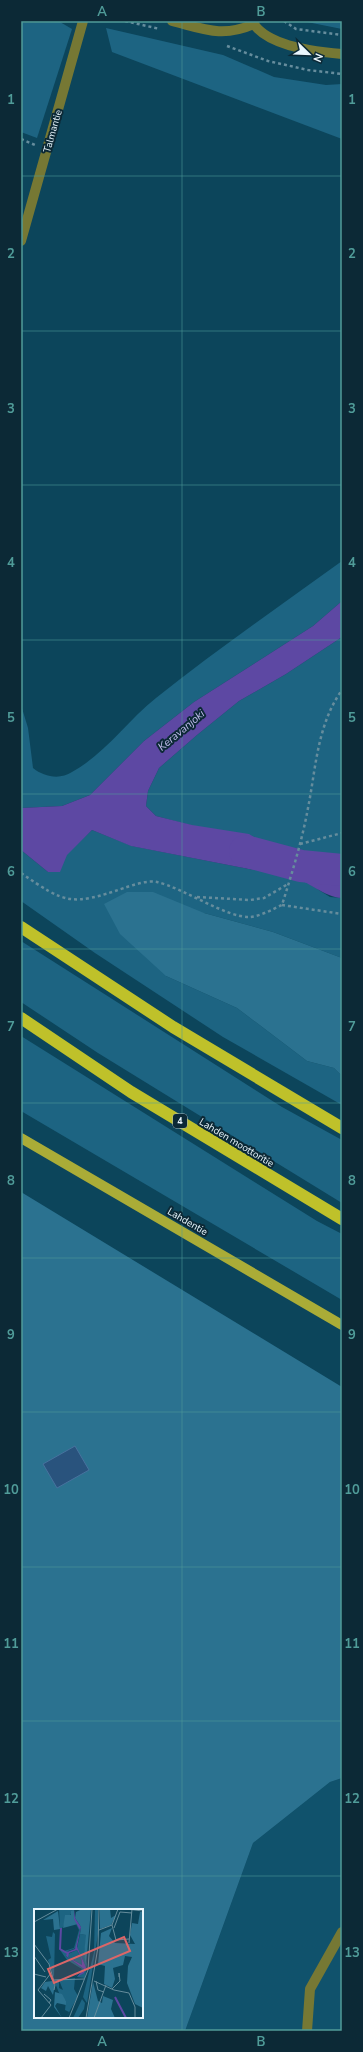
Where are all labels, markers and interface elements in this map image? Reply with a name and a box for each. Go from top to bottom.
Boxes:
text: A [97,3,107,21]
text: B [257,3,266,21]
north arrow [289,34,329,74]
text: N [309,51,326,64]
text: 1 [7,91,15,109]
text: 1 [348,91,356,109]
street label: Talmantie [40,108,66,154]
text: 2 [7,245,15,263]
text: 2 [348,245,356,263]
text: 3 [7,400,15,418]
text: 3 [348,400,356,418]
text: 4 [7,554,15,572]
text: 4 [348,554,356,572]
water label: Keravanjoki [155,706,208,754]
text: 5 [7,709,15,727]
text: 5 [348,709,356,727]
text: 6 [7,863,15,881]
text: 6 [348,863,356,881]
text: 7 [7,1018,15,1036]
text: 7 [348,1018,356,1036]
road number: 4 [173,1114,187,1128]
street label: Lahden moottoritie [197,1115,276,1171]
text: 8 [7,1172,15,1190]
text: 8 [348,1172,356,1190]
street label: Lahdentie [165,1205,210,1239]
text: 9 [7,1326,15,1344]
text: 9 [348,1326,356,1344]
text: 10 [3,1481,19,1499]
text: 10 [344,1481,360,1499]
text: 11 [3,1635,19,1653]
text: 11 [344,1635,360,1653]
text: 12 [3,1790,19,1808]
text: 12 [344,1790,360,1808]
inset map [34,1909,143,2018]
text: 13 [3,1944,19,1962]
text: 13 [344,1944,360,1962]
text: A [97,2033,107,2051]
text: B [257,2033,266,2051]

